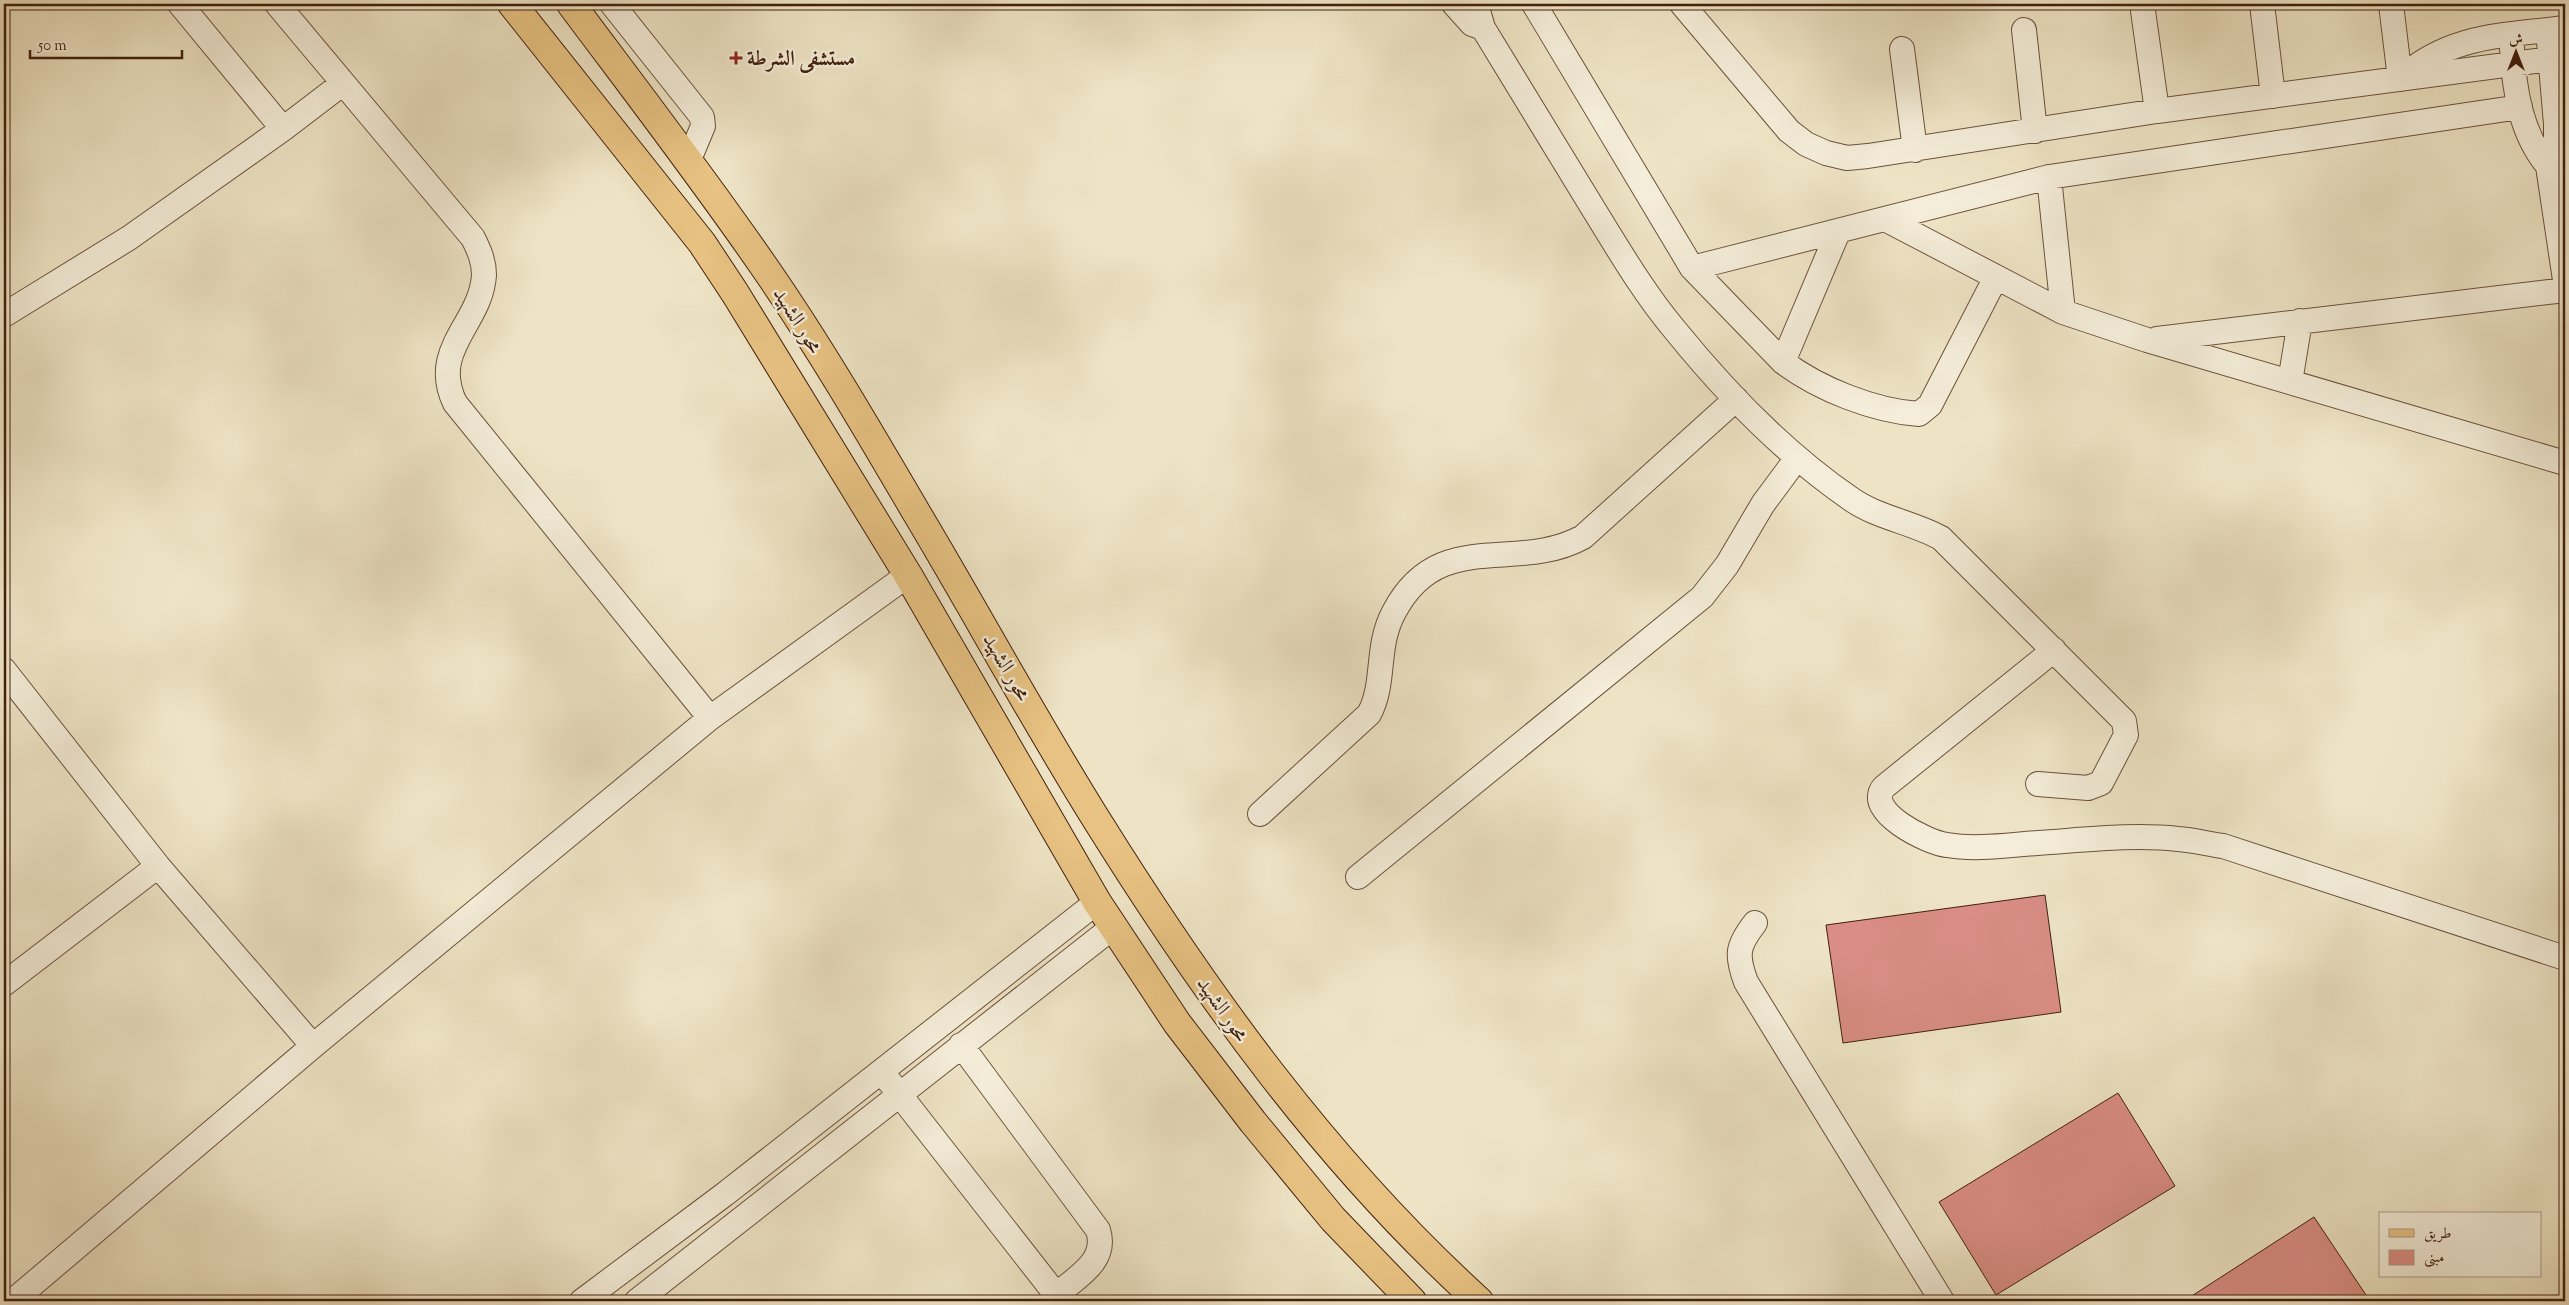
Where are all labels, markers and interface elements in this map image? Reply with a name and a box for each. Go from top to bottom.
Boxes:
scale bar [30,28,182,60]
north arrow [2492,28,2542,78]
text: ش [2509,31,2523,51]
text: 50 m [37,36,67,57]
place label: مستشفى الشرطة [747,45,855,75]
marker: مستشفى الشرطة [729,51,743,65]
street label: محور الشهيد [764,282,829,360]
street label: محور الشهيد [974,629,1037,708]
street label: محور الشهيد [1188,971,1255,1049]
legend [2379,1212,2542,1278]
text: طريق [2424,1224,2451,1245]
text: مبنى [2424,1248,2444,1269]

